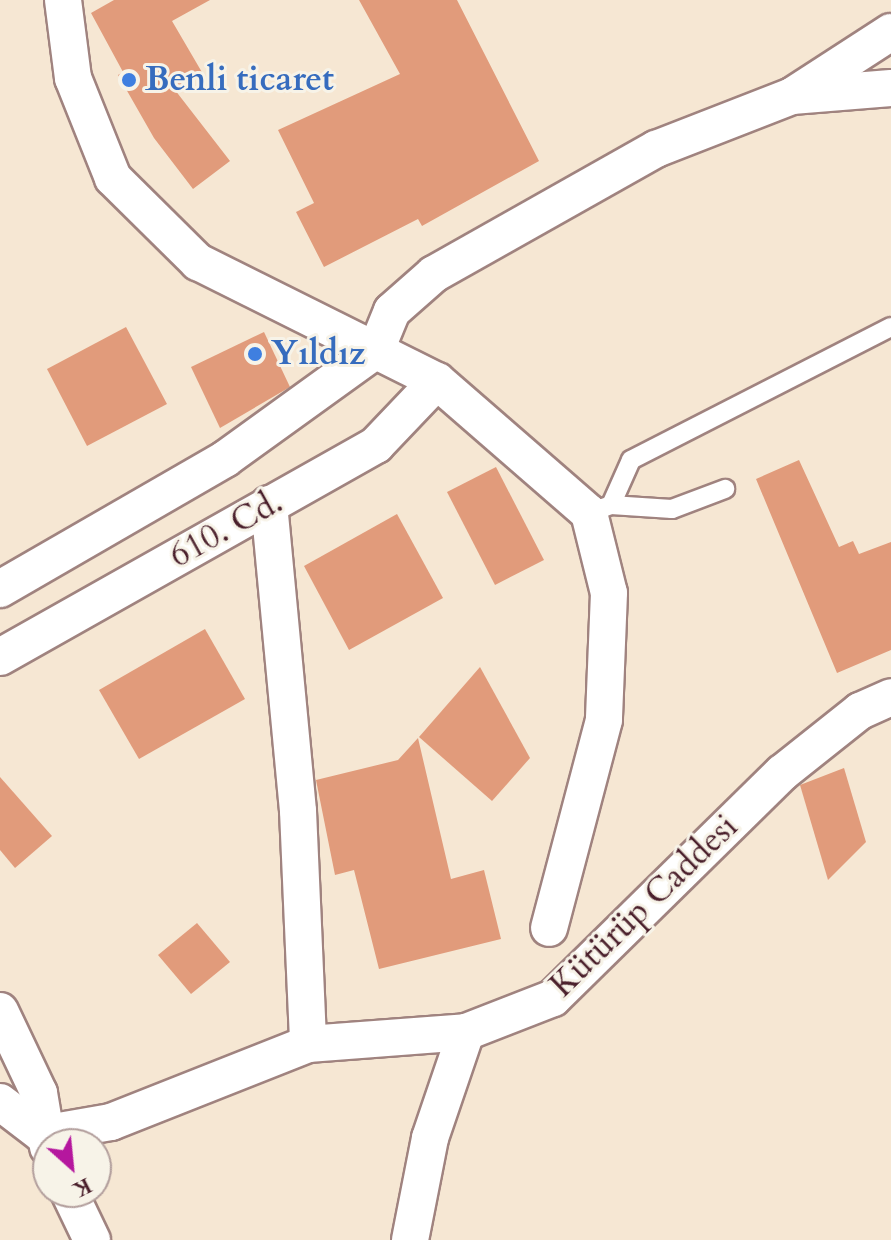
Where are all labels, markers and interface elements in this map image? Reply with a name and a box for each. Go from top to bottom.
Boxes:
place label: Benli ticaret [145,60,334,100]
marker: Benli ticaret [120,71,138,89]
place label: Yıldız [271,334,366,374]
marker: Yıldız [246,345,264,363]
street label: 610. Cd. [162,481,290,577]
street label: Kütürüp Caddesi [542,806,746,1006]
north arrow [32,1128,112,1208]
text: K [67,1170,97,1205]

